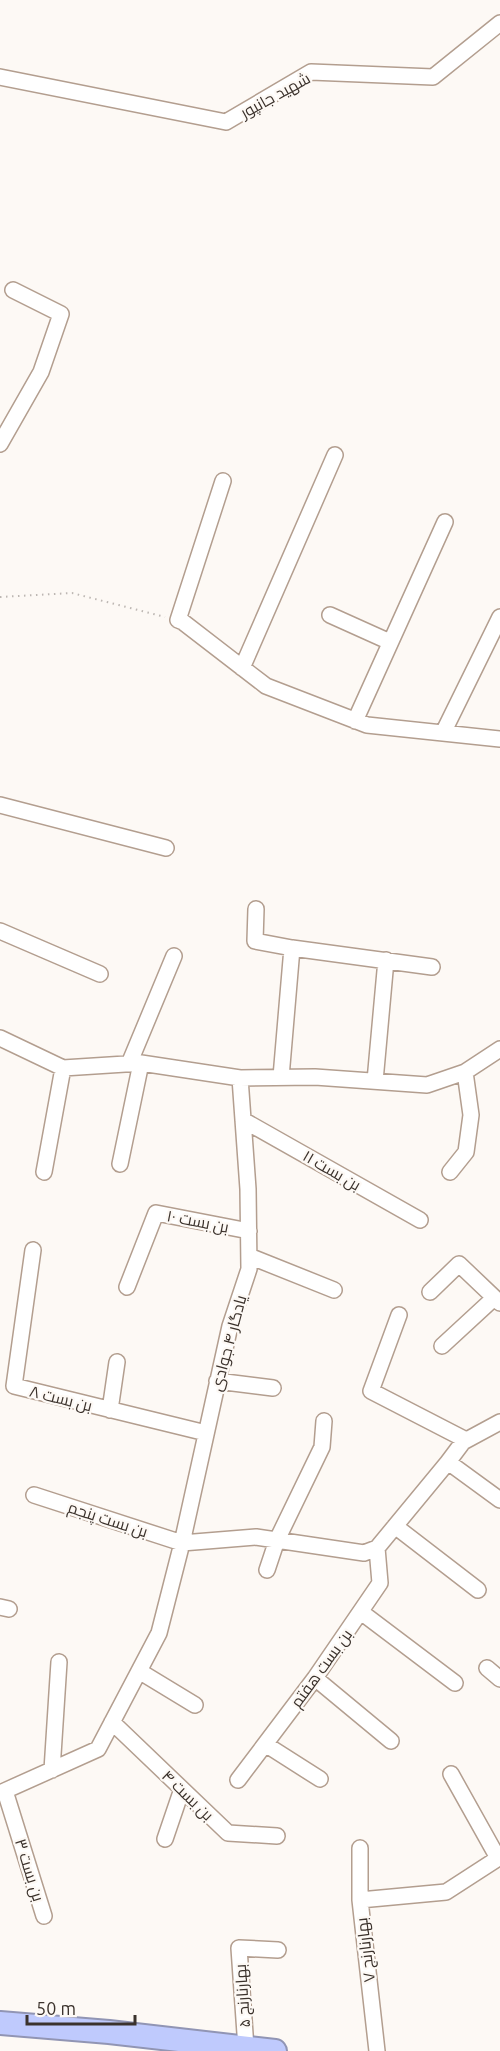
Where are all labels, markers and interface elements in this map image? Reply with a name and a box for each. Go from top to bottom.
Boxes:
street label: شهید جانپور [236,69,314,124]
street label: بن بست ۱۱ [299,1146,364,1195]
street label: بن بست ۱۰ [165,1206,231,1238]
street label: یادگار ۴ جوادی [207,1292,252,1394]
street label: بن بست ۸ [27,1382,94,1416]
street label: بن بست پنجم [65,1498,150,1543]
street label: بن بست هفتم [287,1625,358,1712]
street label: بن بست ۴ [157,1766,217,1825]
street label: بن بست ۳ [10,1836,48,1904]
street label: بهارنارنج ۷ [352,1916,381,1983]
street label: بهارنارنج ۵ [231,1963,256,2028]
scale bar [27,1988,135,2026]
text: 50 m [36,1998,76,2018]

